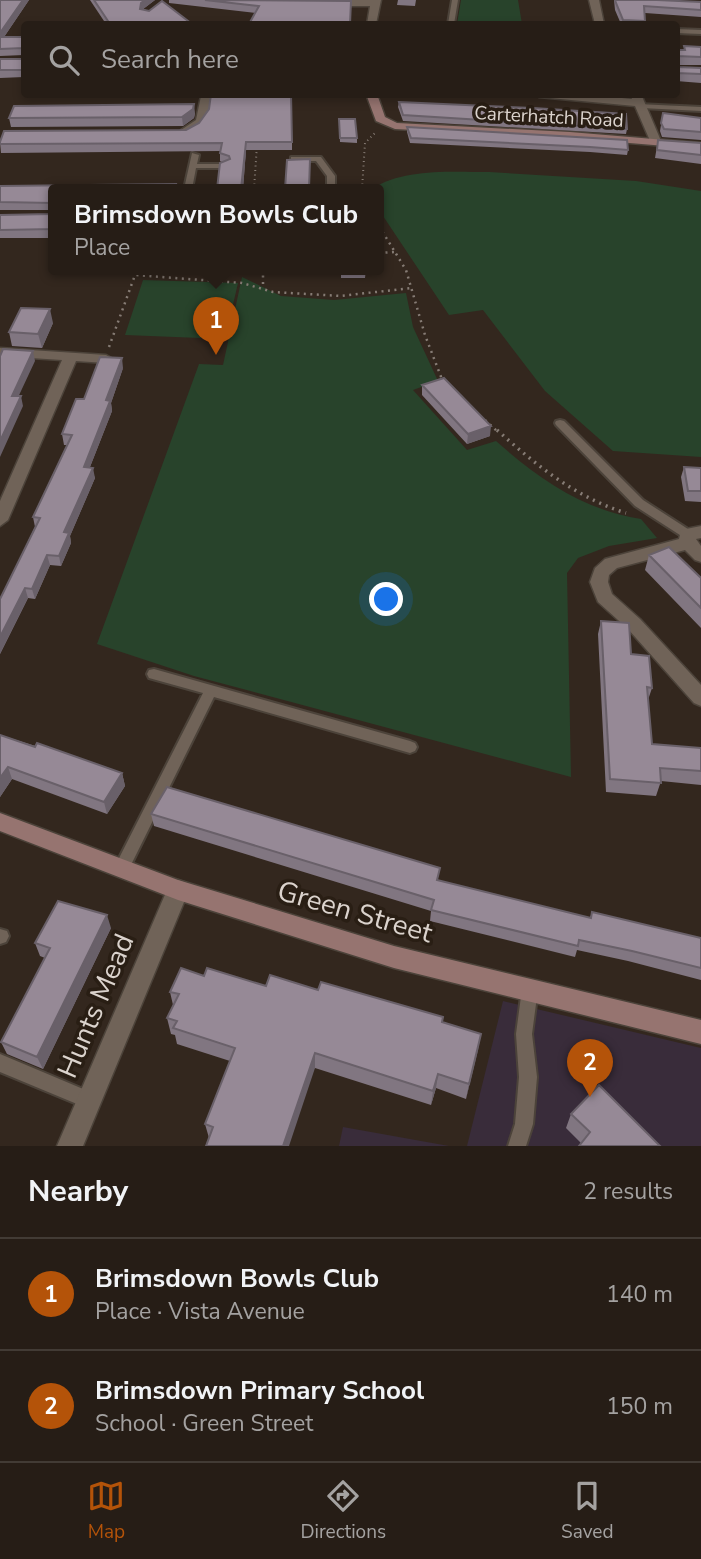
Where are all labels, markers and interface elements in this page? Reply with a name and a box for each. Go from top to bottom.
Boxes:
search box [21,21,680,98]
icon: search [45,41,83,79]
text: Search here [101,42,239,77]
street label: Carterhatch Road [474,100,624,134]
popup [48,184,384,275]
text: Brimsdown Bowls Club [74,197,358,232]
text: Place [74,232,130,263]
pin: 1 [193,297,239,355]
your location [369,582,403,616]
street label: Green Street [273,872,437,952]
street label: Hunts Mead [49,928,143,1084]
pin: 2 [567,1039,613,1097]
text: Nearby [28,1171,128,1212]
text: 2 results [583,1176,673,1207]
text: Brimsdown Bowls Club [95,1261,379,1296]
text: 1 [44,1279,58,1310]
text: 140 m [606,1279,673,1310]
text: Place · Vista Avenue [95,1296,305,1327]
text: Brimsdown Primary School [95,1373,424,1408]
text: 2 [44,1391,58,1422]
text: 150 m [606,1391,673,1422]
text: School · Green Street [95,1408,313,1439]
tab: Map [87,1477,125,1545]
tab: Directions [300,1477,386,1545]
tab: Saved [561,1477,614,1545]

